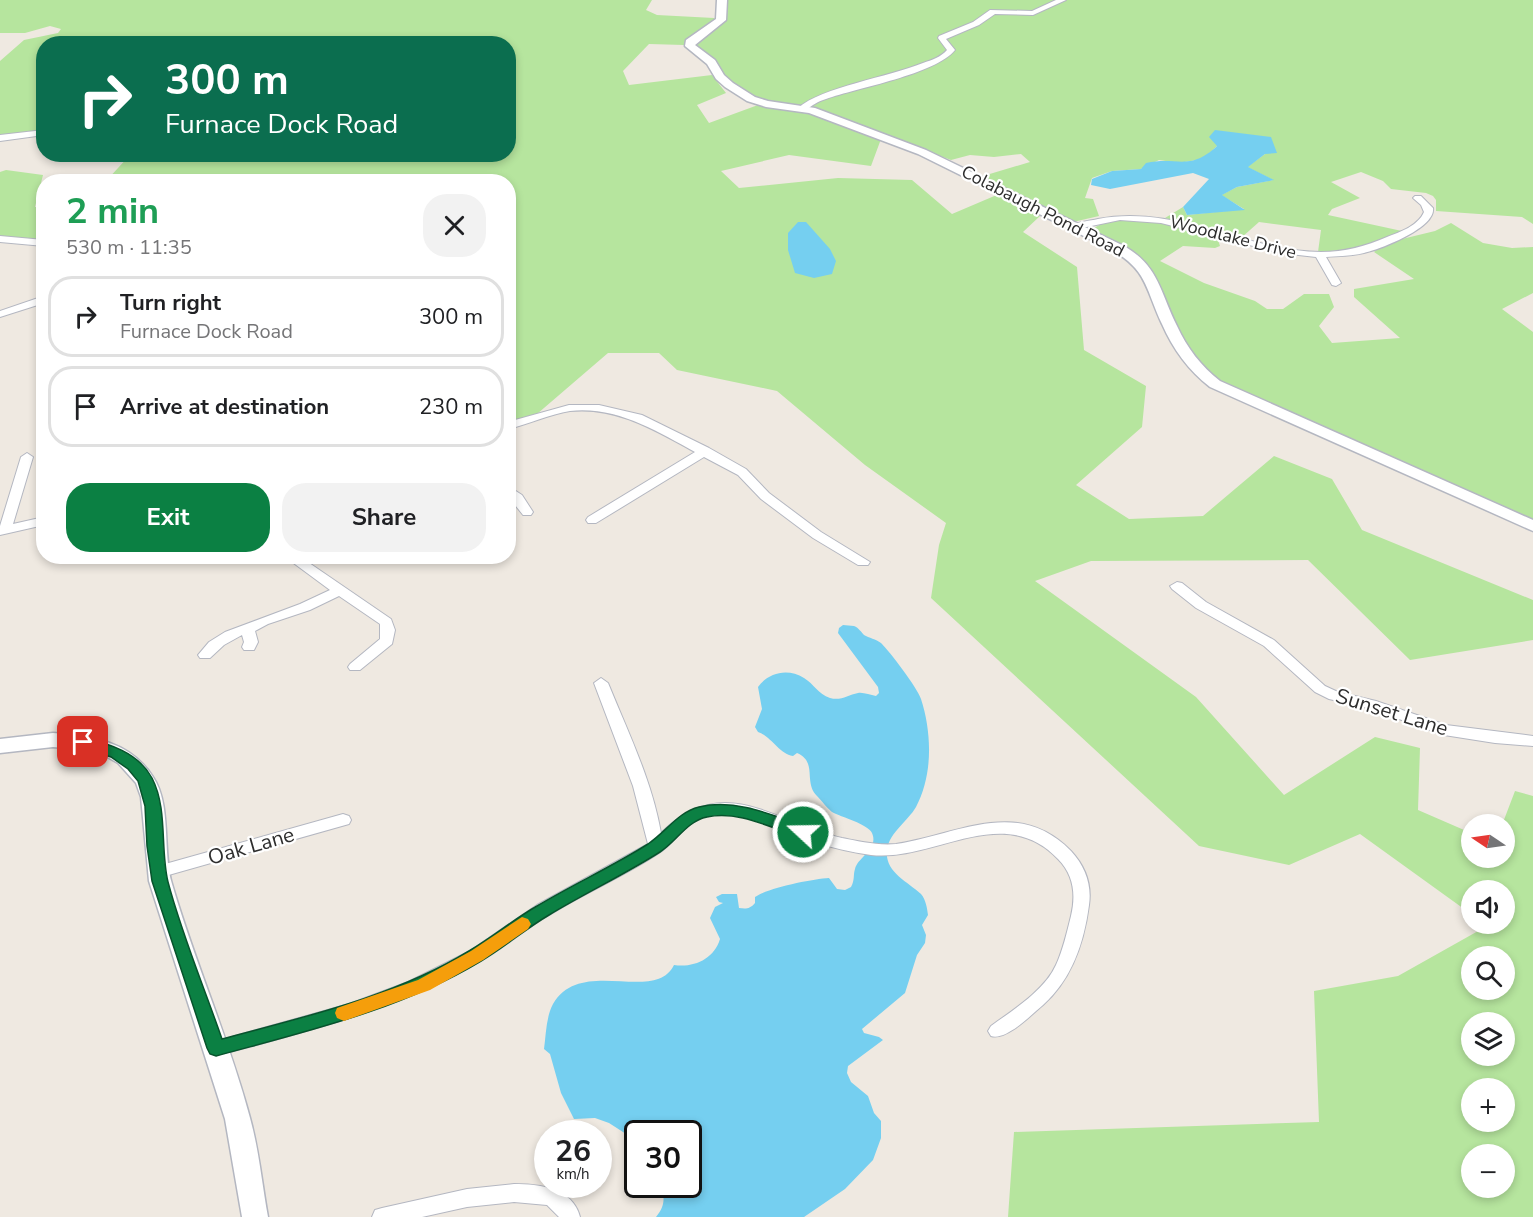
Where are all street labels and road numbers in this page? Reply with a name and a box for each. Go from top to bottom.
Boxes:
street label: Colabaugh Pond Road [957,159,1129,263]
street label: Woodlake Drive [1167,210,1299,264]
street label: Sunset Lane [1332,682,1452,742]
street label: Oak Lane [204,820,298,872]

